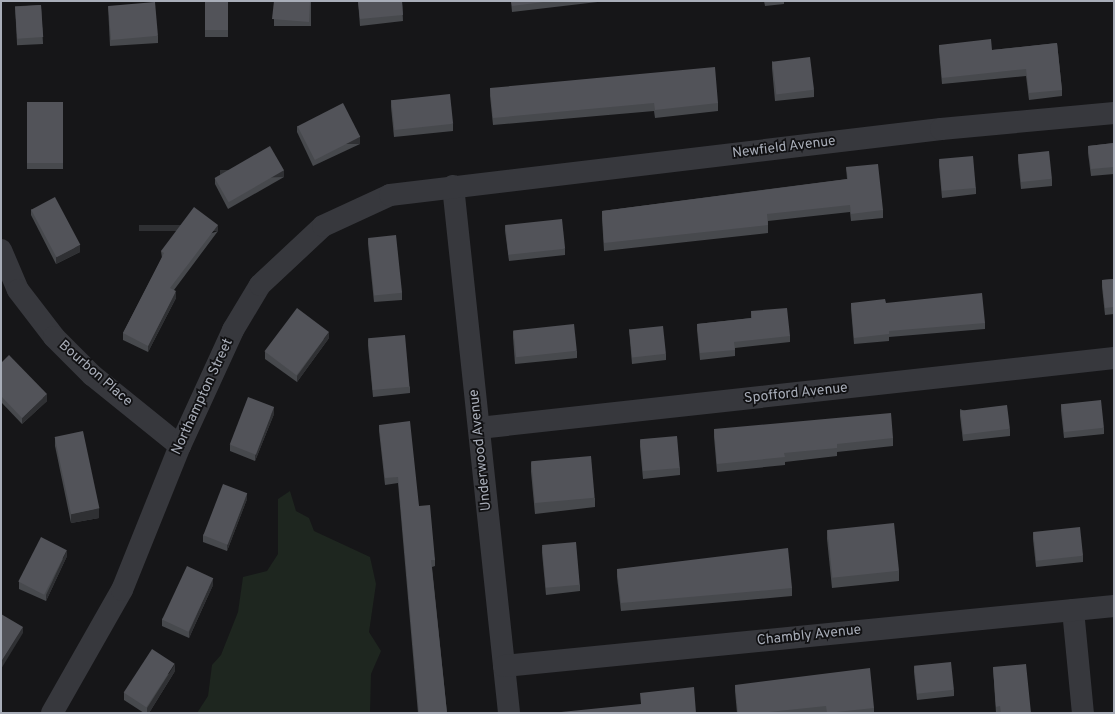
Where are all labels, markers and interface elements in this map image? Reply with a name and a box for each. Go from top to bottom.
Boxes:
street label: Newfield Avenue [731,133,837,163]
street label: Northampton Street [169,336,237,458]
street label: Bourbon Place [55,337,135,411]
street label: Spofford Avenue [743,380,849,408]
street label: Underwood Avenue [466,388,496,512]
street label: Chambly Avenue [756,622,862,650]

